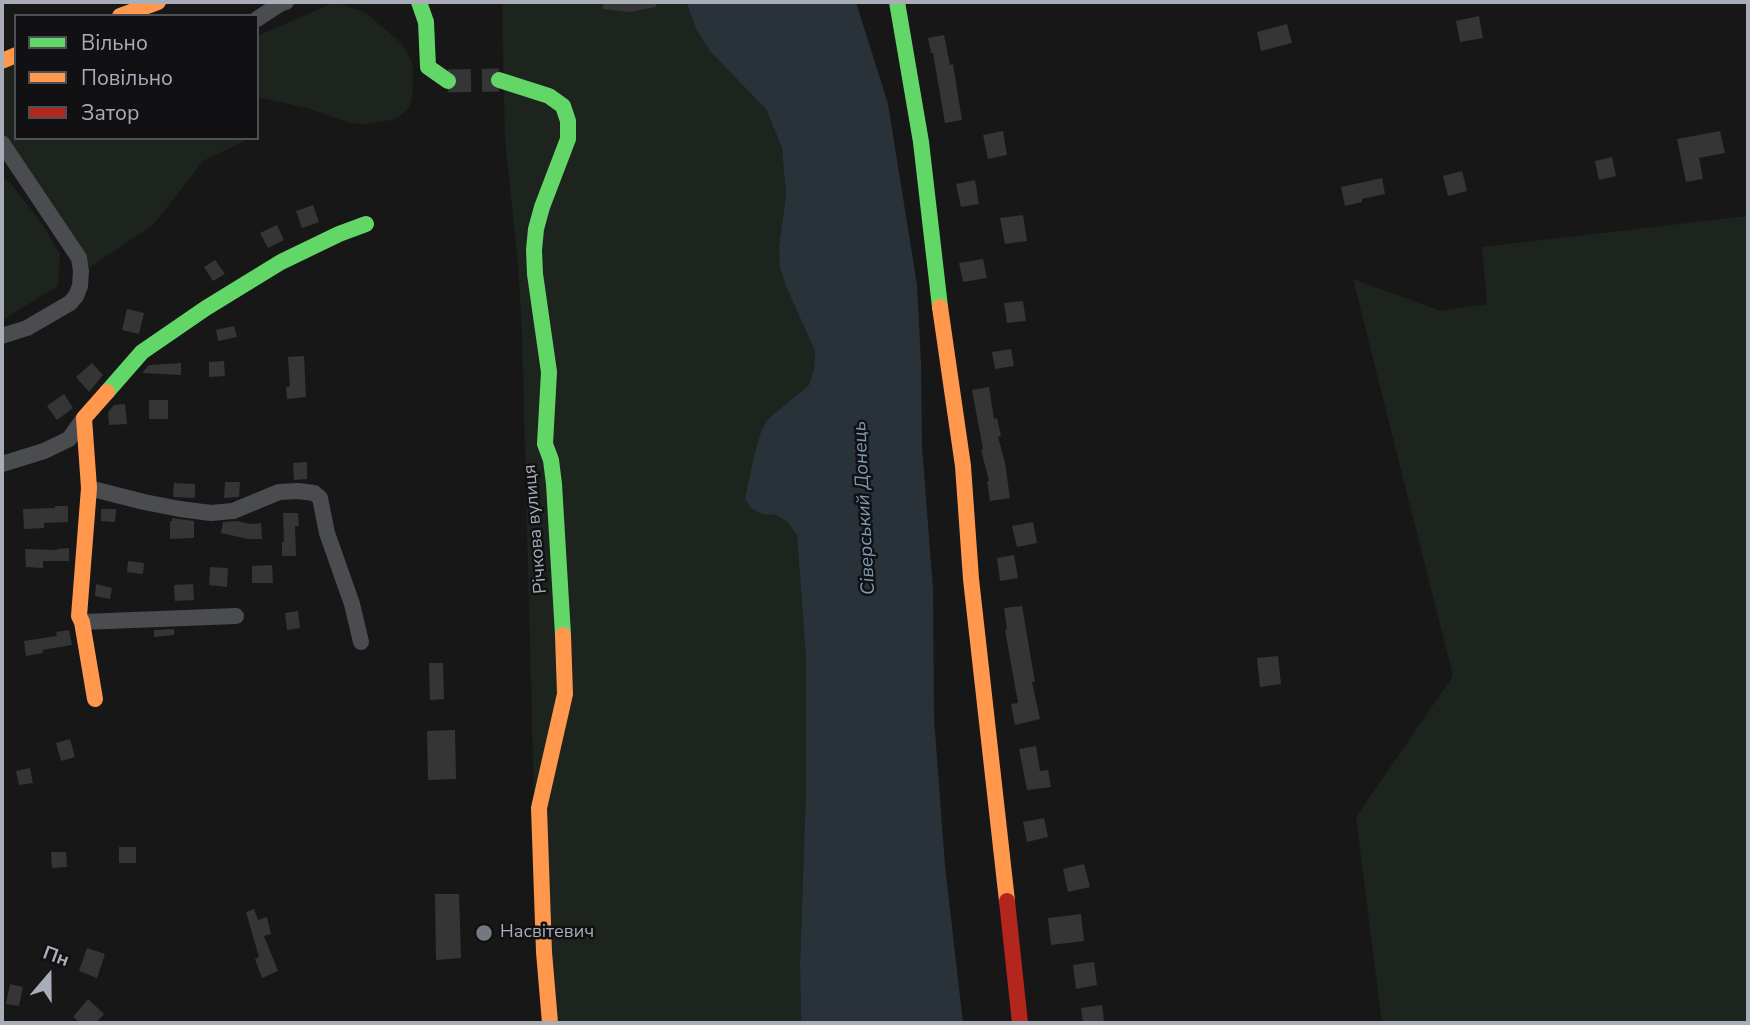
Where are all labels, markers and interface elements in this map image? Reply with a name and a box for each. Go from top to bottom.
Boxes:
legend [14,14,259,140]
text: Вільно [81,29,148,57]
text: Повільно [81,64,173,92]
text: Затор [81,99,139,127]
water label: Сіверський Донець [849,420,881,596]
street label: Річкова вулиця [520,464,552,594]
place label: Насвітевич [500,922,594,944]
marker: Насвітевич [474,923,494,943]
text: Пн [39,940,73,973]
north arrow [14,941,84,1011]

